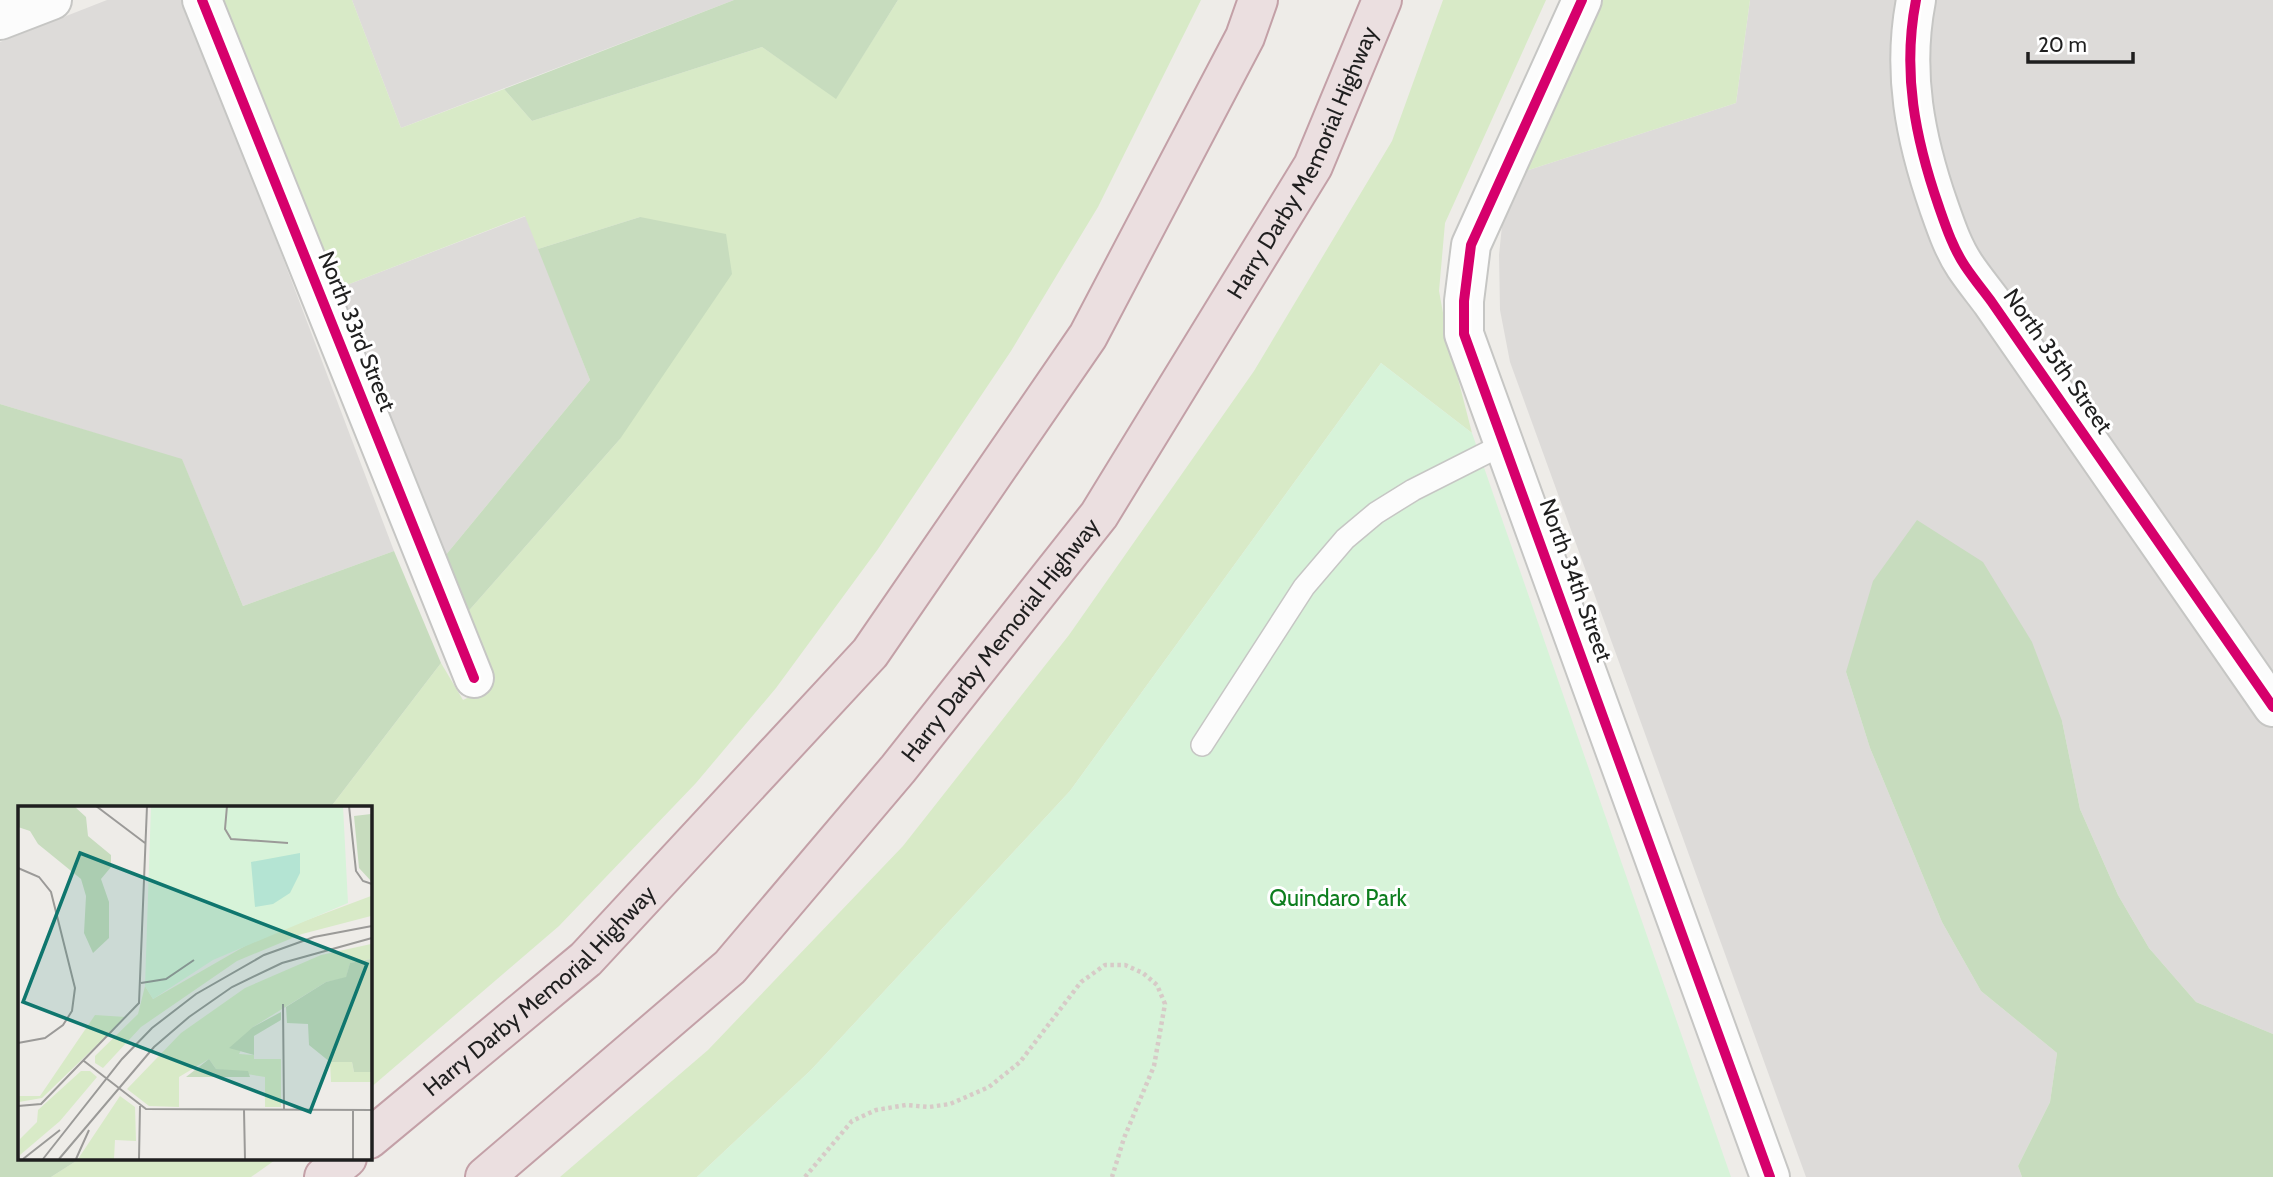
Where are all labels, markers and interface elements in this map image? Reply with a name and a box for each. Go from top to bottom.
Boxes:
scale bar [2028,21,2133,65]
street label: Harry Darby Memorial Highway [1221,22,1384,304]
text: 20 m [2038,32,2087,57]
street label: North 33rd Street [312,247,402,415]
street label: North 35th Street [1998,283,2119,439]
street label: North 34th Street [1534,495,1619,666]
street label: Harry Darby Memorial Highway [895,512,1105,767]
inset map [18,806,371,1160]
street label: Harry Darby Memorial Highway [417,879,662,1102]
park label: Quindaro Park [1269,884,1407,912]

